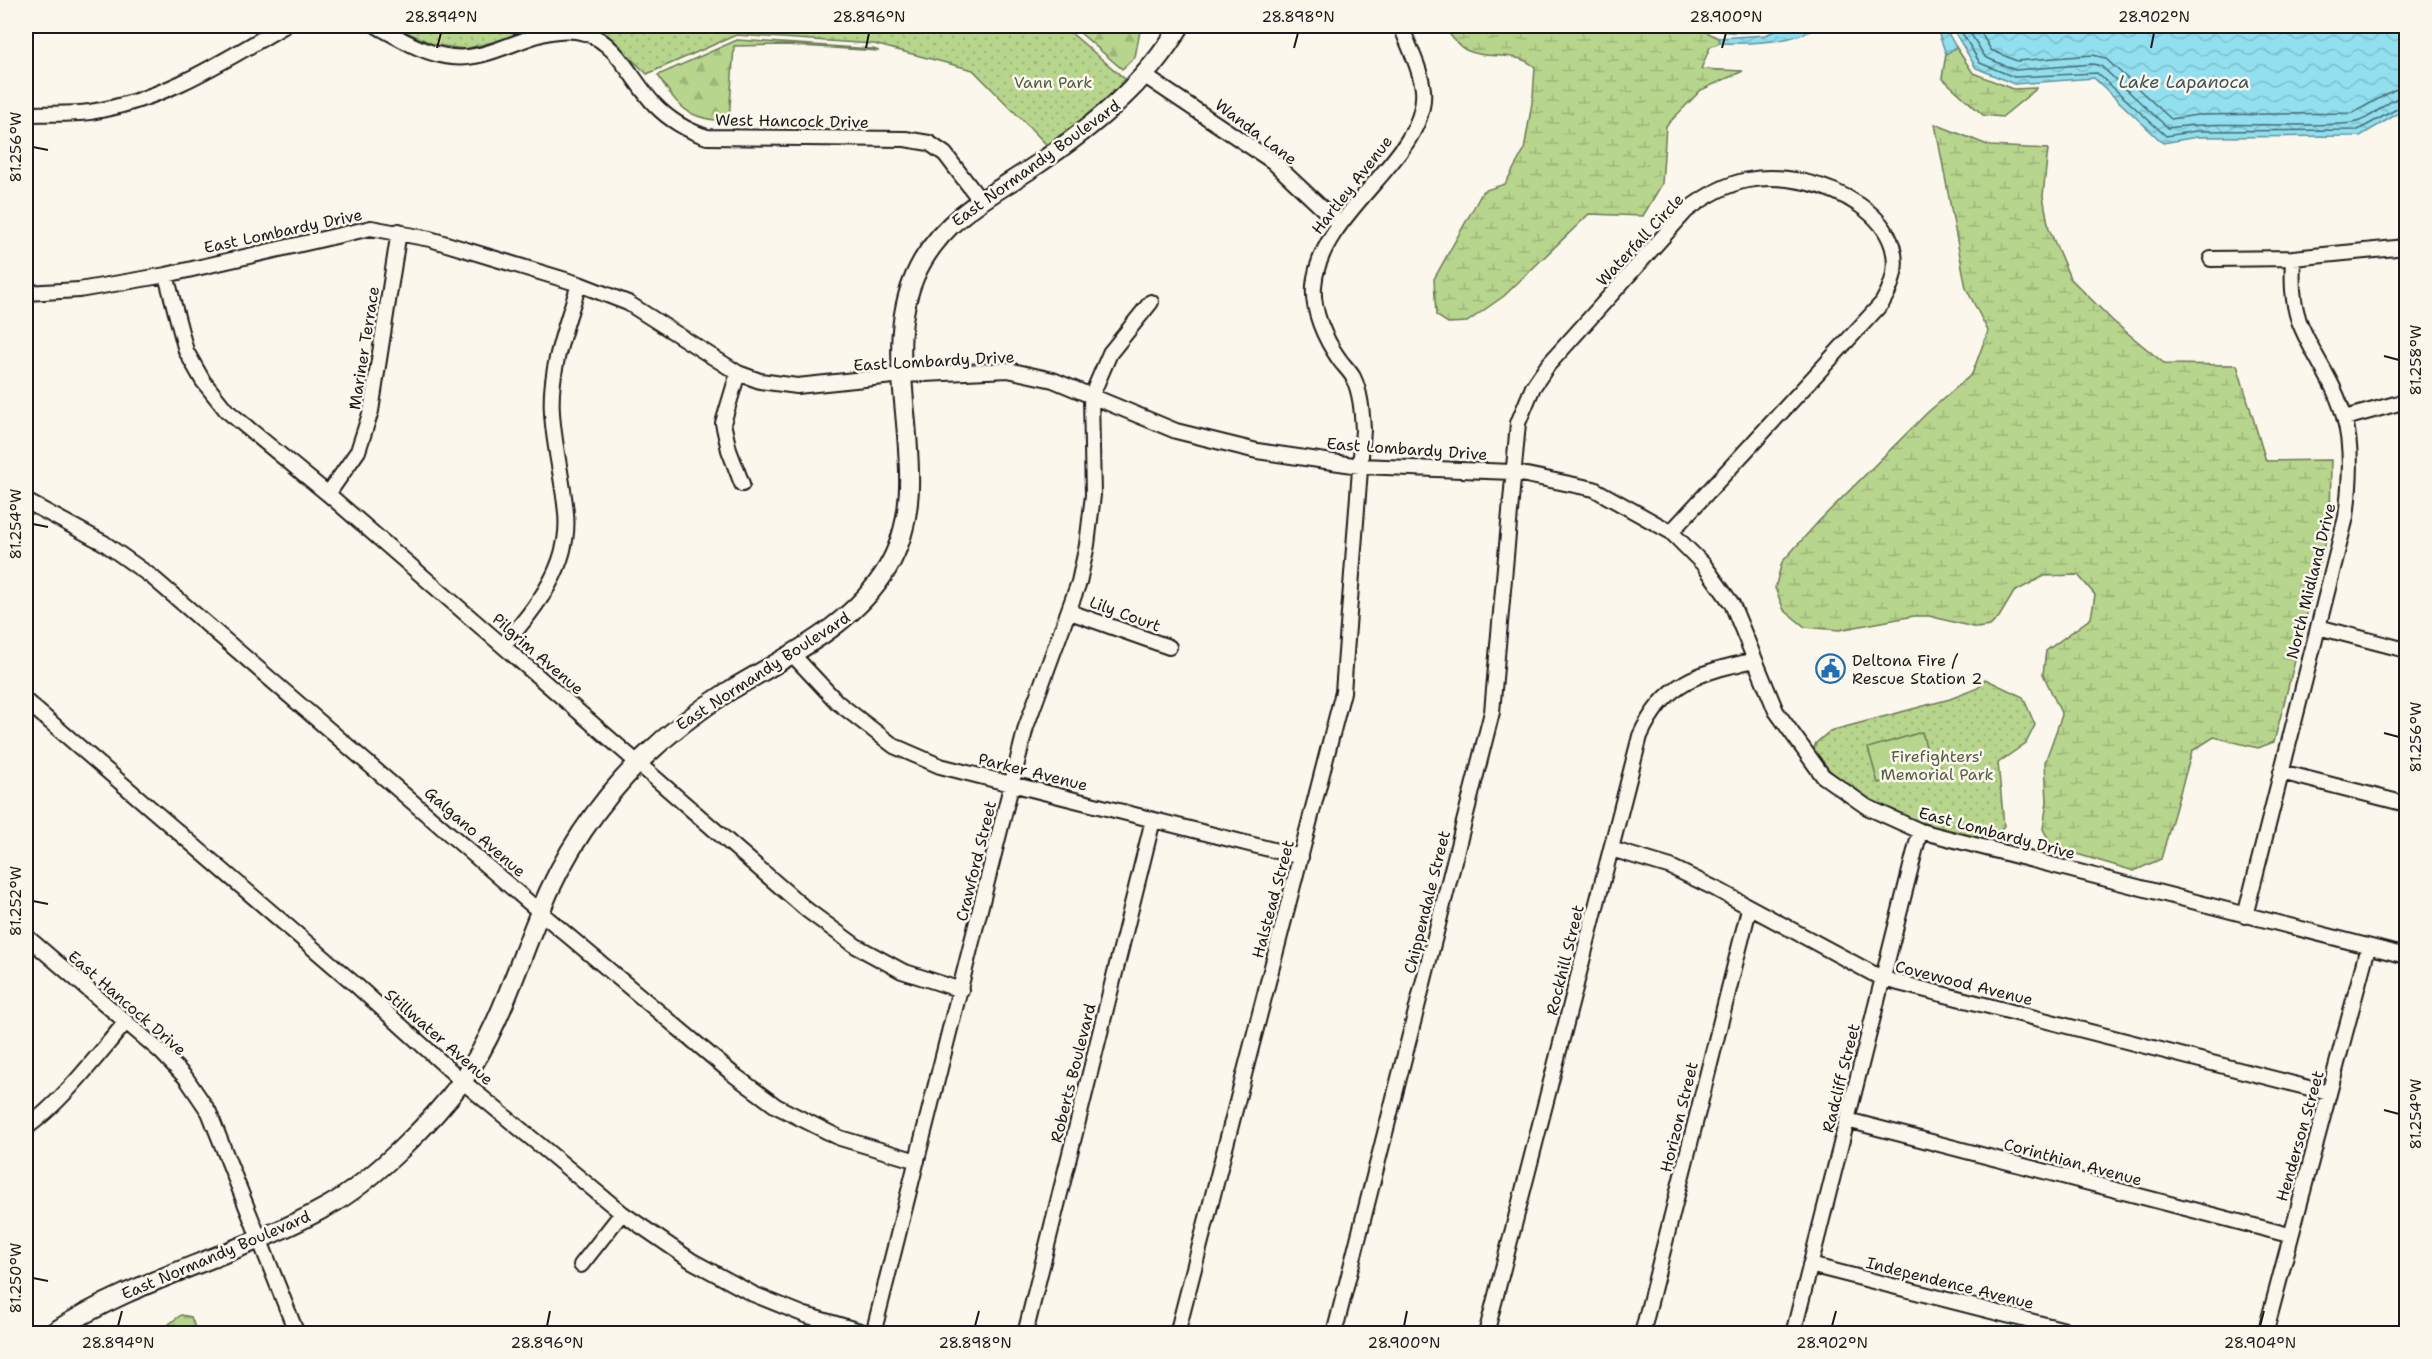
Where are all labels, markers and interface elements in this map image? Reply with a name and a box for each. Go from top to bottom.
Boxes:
text: 28.894°N [405,7,477,27]
text: 28.896°N [832,7,906,27]
text: 28.898°N [1261,7,1335,27]
text: 28.900°N [1690,7,1762,27]
text: 28.902°N [2118,7,2190,27]
water label: Lake Lapanoca [2118,70,2250,94]
park label: Vann Park [1014,72,1092,93]
street label: Wanda Lane [1211,94,1301,170]
street label: East Normandy Boulevard [948,95,1124,231]
street label: West Hancock Drive [715,109,869,133]
text: 81.256°W [6,112,26,182]
street label: Hartley Avenue [1307,131,1397,239]
street label: Waterfall Circle [1592,189,1688,291]
street label: East Lombardy Drive [202,204,364,258]
street label: Mariner Terrace [344,285,384,411]
text: 81.258°W [2406,325,2426,395]
street label: East Lombardy Drive [853,346,1015,376]
street label: East Lombardy Drive [1326,433,1488,465]
text: 81.254°W [6,489,26,559]
street label: North Midland Drive [2281,501,2341,661]
street label: Lily Court [1087,591,1163,637]
street label: East Normandy Boulevard [672,607,854,735]
street label: Pilgrim Avenue [488,608,588,700]
place label: Deltona Fire / Rescue Station 2 [1852,650,1983,689]
public building icon: Deltona Fire / Rescue Station 2 [1815,653,1847,685]
text: 81.256°W [2406,702,2426,772]
park label: Firefighters' Memorial Park [1880,746,1994,785]
street label: Parker Avenue [976,748,1090,796]
street label: Galgano Avenue [420,782,530,882]
street label: Crawford Street [951,799,1001,923]
street label: East Lombardy Drive [1916,802,2078,864]
street label: Chippendale Street [1399,828,1455,976]
street label: Halstead Street [1247,837,1299,961]
text: 81.252°W [6,866,26,936]
street label: Rockhill Street [1541,903,1589,1017]
street label: East Hancock Drive [64,946,190,1060]
street label: Covewood Avenue [1893,956,2035,1010]
street label: Stillwater Avenue [380,984,498,1090]
street label: Roberts Boulevard [1046,1001,1100,1145]
street label: Radcliff Street [1817,1021,1865,1135]
street label: Horizon Street [1655,1060,1703,1174]
street label: Henderson Street [2271,1068,2329,1204]
text: 81.254°W [2406,1079,2426,1149]
street label: Corinthian Avenue [2002,1133,2144,1191]
street label: East Normandy Boulevard [118,1206,314,1304]
text: 81.250°W [6,1243,26,1313]
street label: Independence Avenue [1864,1252,2036,1314]
text: 28.894°N [82,1333,154,1353]
text: 28.896°N [510,1333,584,1353]
text: 28.898°N [938,1333,1012,1353]
text: 28.900°N [1368,1333,1440,1353]
text: 28.902°N [1796,1333,1868,1353]
text: 28.904°N [2224,1333,2296,1353]

